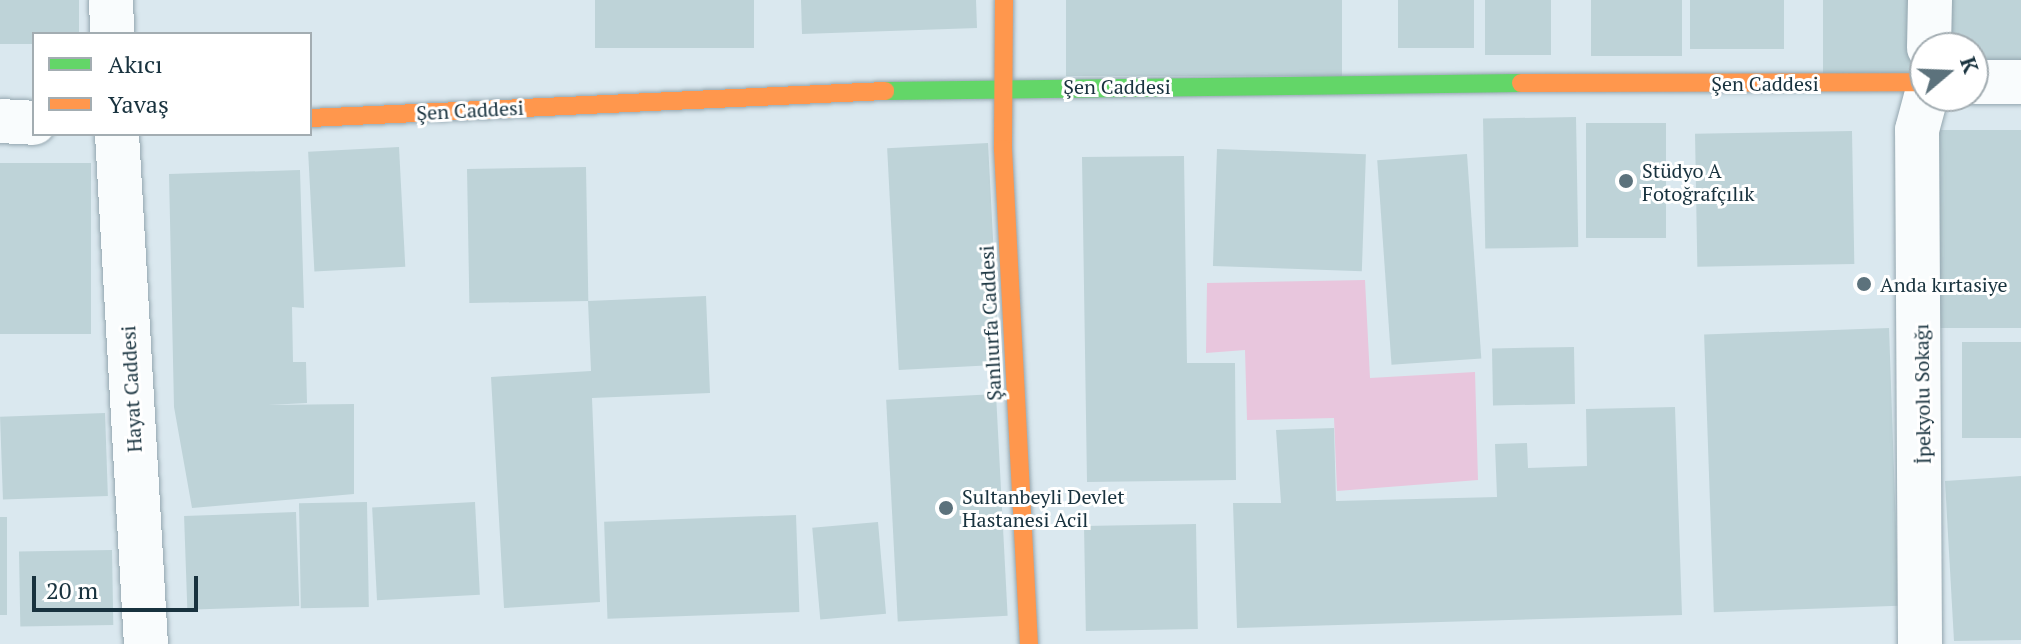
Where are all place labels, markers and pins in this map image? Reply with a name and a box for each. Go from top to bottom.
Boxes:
place label: Stüdyo A Fotoğrafçılık [1642,158,1755,205]
marker: Stüdyo A Fotoğrafçılık [1617,172,1635,190]
place label: Anda kırtasiye [1880,272,2008,296]
marker: Anda kırtasiye [1855,275,1873,293]
place label: Sultanbeyli Devlet Hastanesi Acil [962,484,1125,531]
marker: Sultanbeyli Devlet Hastanesi Acil [937,499,955,517]

